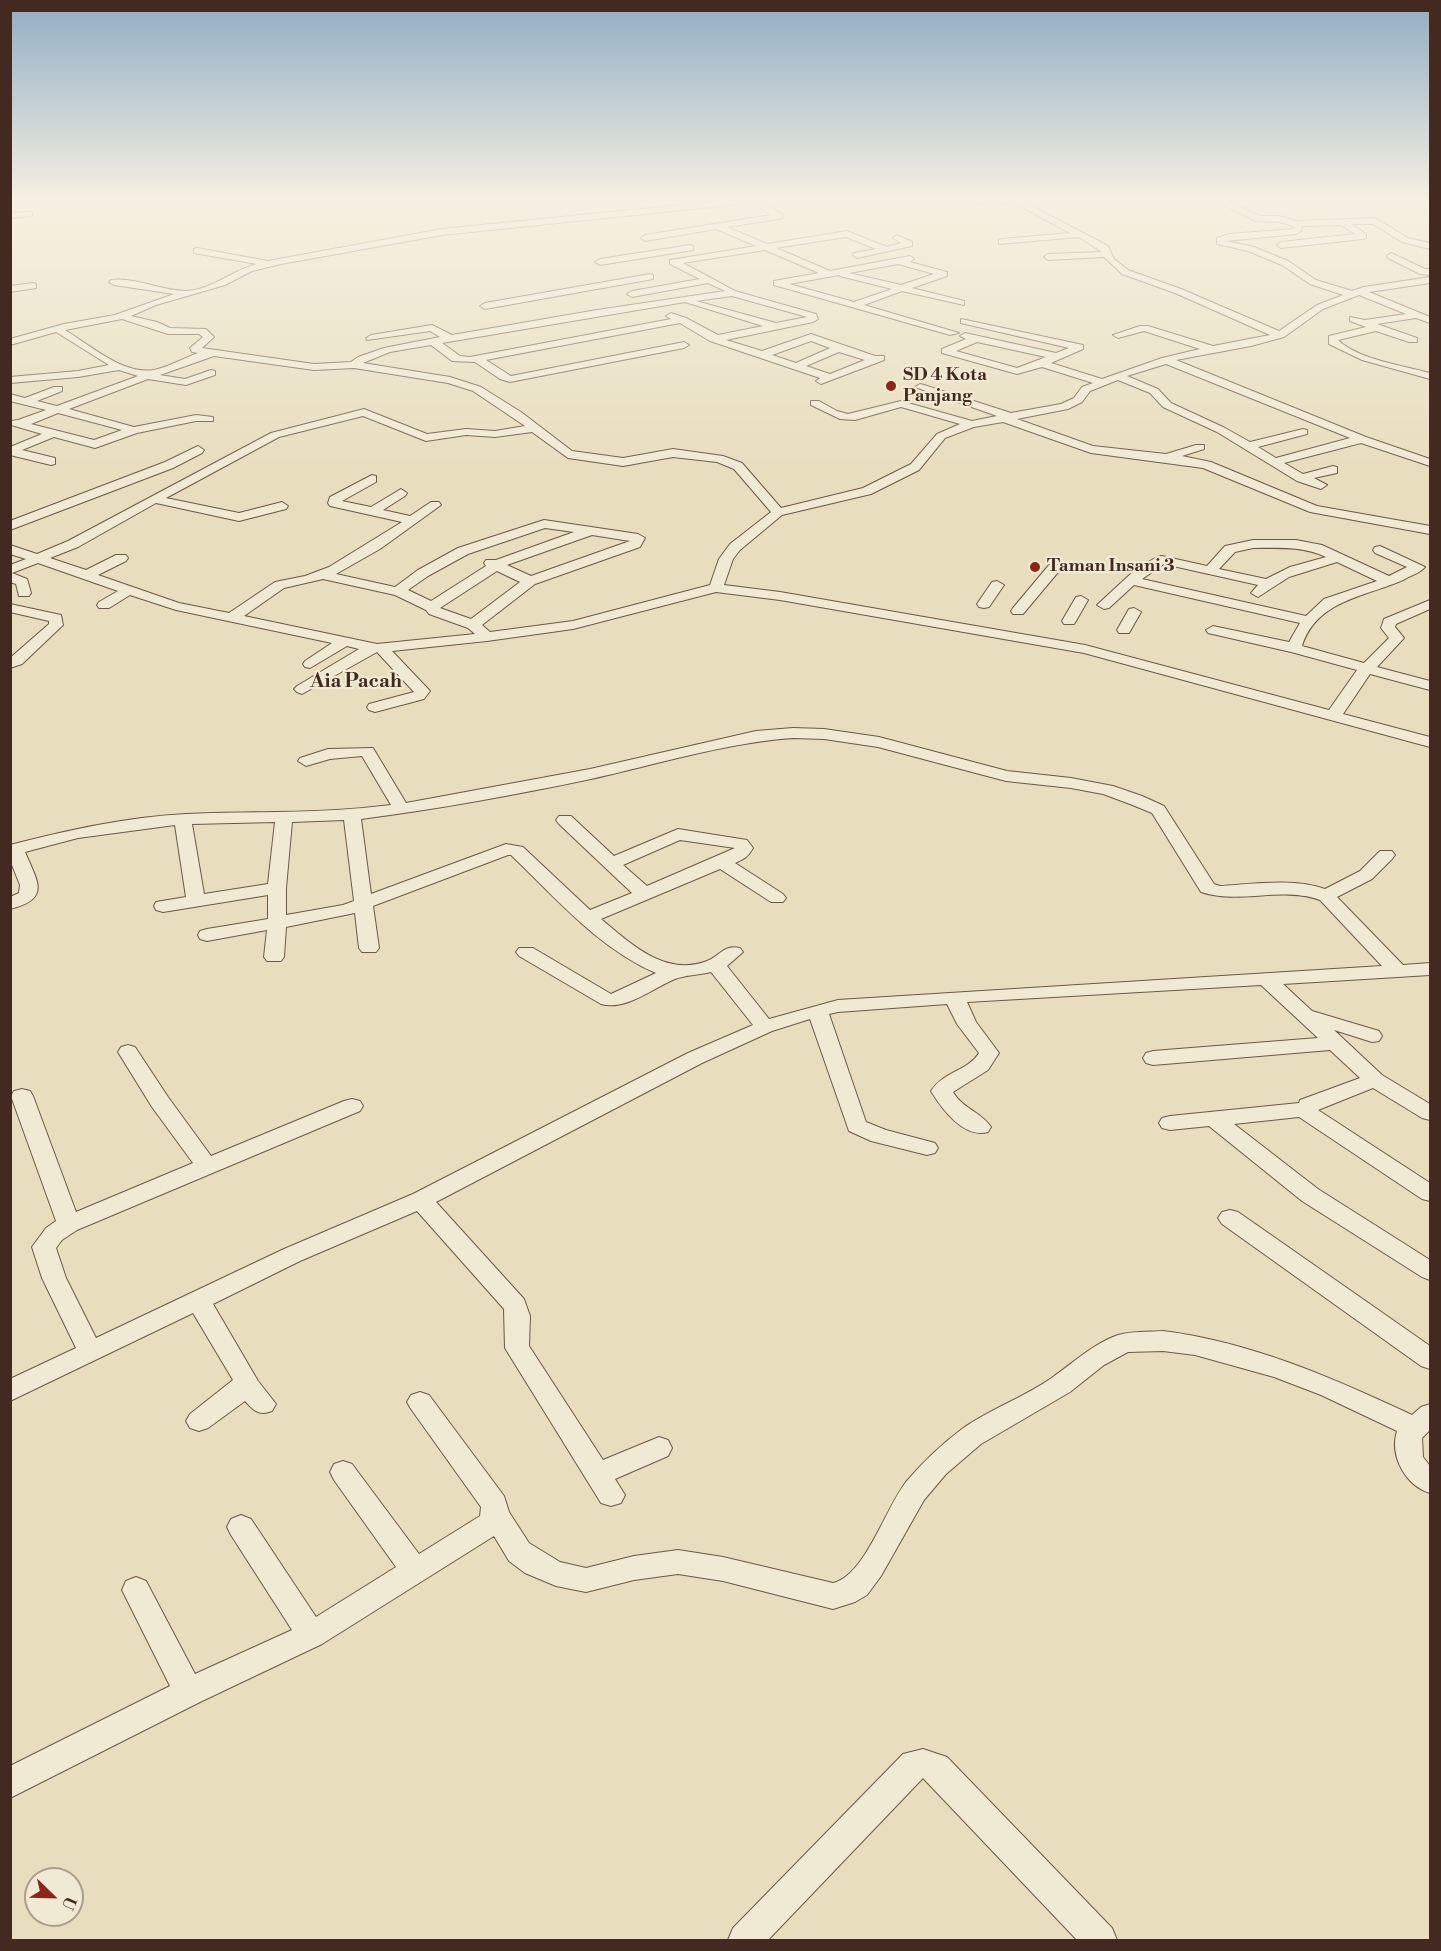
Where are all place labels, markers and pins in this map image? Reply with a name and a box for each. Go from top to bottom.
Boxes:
place label: SD 4 Kota Panjang [903,365,987,407]
marker: SD 4 Kota Panjang [884,379,898,393]
place label: Taman Insani 3 [1047,556,1174,578]
marker: Taman Insani 3 [1028,560,1042,574]

